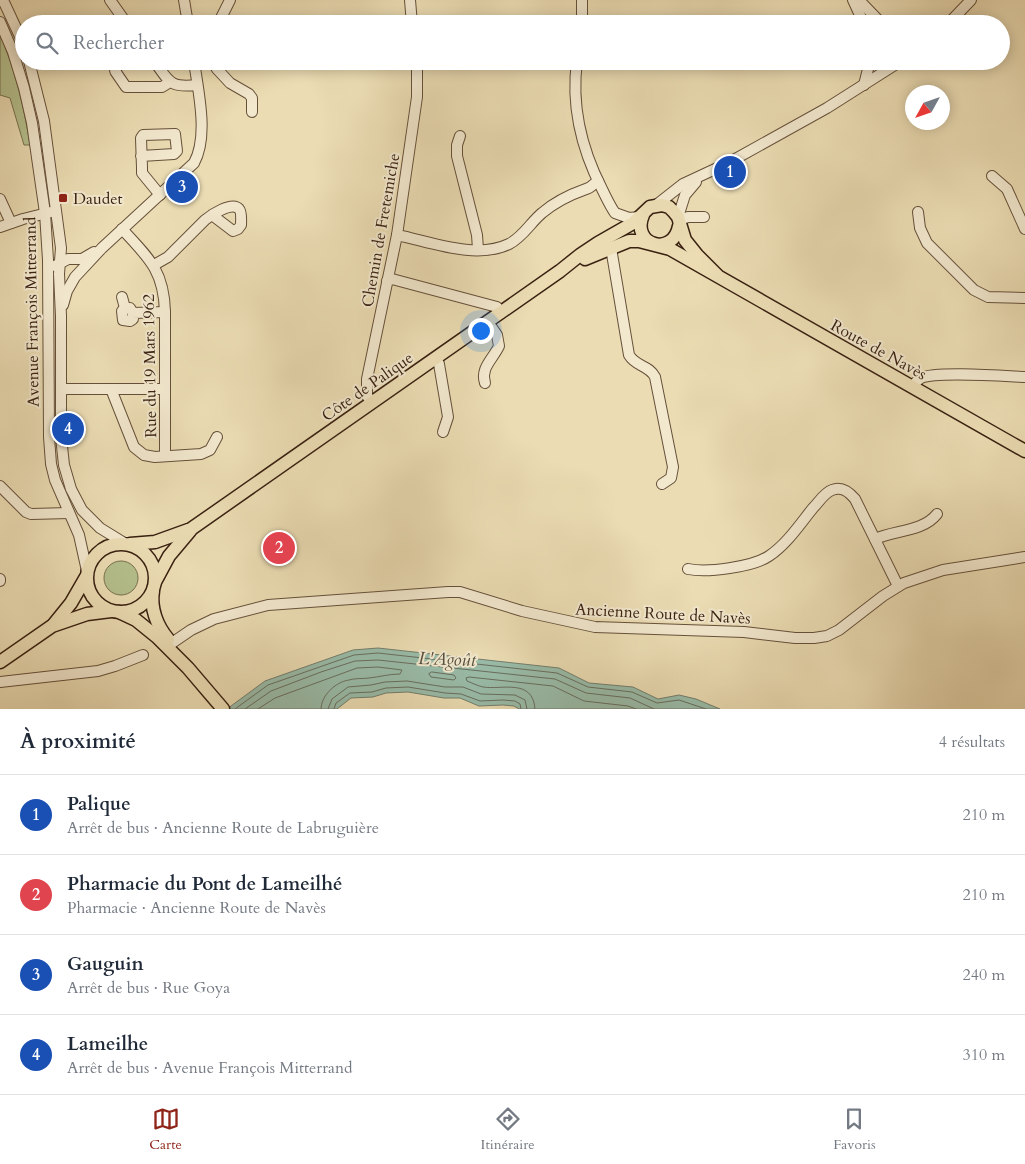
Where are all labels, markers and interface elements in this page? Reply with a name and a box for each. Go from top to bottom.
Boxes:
search box [15,15,1010,70]
icon: search [33,29,61,57]
text: Rechercher [73,30,164,56]
north arrow [905,85,950,130]
street label: Chemin de Fretemiche [357,152,405,309]
pin: 1 [714,153,746,191]
pin: 3 [166,168,198,206]
place label: Daudet [73,188,123,210]
marker: Daudet [57,192,69,204]
street label: Avenue François Mitterrand [19,216,45,407]
street label: Rue du 19 Mars 1962 [138,294,162,438]
street label: Route de Navès [827,314,930,385]
your location [468,318,494,344]
street label: Côte de Palique [317,347,418,427]
pin: 4 [52,410,84,448]
pin: 2 [263,529,295,567]
street label: Ancienne Route de Navès [575,598,751,630]
water label: L'Agoût [418,646,477,673]
text: À proximité [20,727,136,756]
text: 4 résultats [939,731,1005,753]
text: Palique [67,791,131,817]
text: 1 [32,804,40,826]
text: 210 m [963,804,1005,826]
text: Arrêt de bus · Ancienne Route de Labruguière [67,817,379,839]
text: Pharmacie du Pont de Lameilhé [67,871,342,897]
text: 2 [32,884,40,906]
text: 210 m [963,884,1005,906]
text: Pharmacie · Ancienne Route de Navès [67,897,326,919]
text: Gauguin [67,951,144,977]
text: 3 [32,964,40,986]
text: 240 m [963,964,1005,986]
text: Arrêt de bus · Rue Goya [67,977,230,999]
text: Lameilhe [67,1031,148,1057]
text: 4 [32,1044,40,1066]
text: 310 m [963,1044,1005,1066]
text: Arrêt de bus · Avenue François Mitterrand [67,1057,353,1079]
tab: Carte [149,1105,182,1154]
tab: Itinéraire [481,1105,535,1154]
tab: Favoris [833,1105,876,1154]

